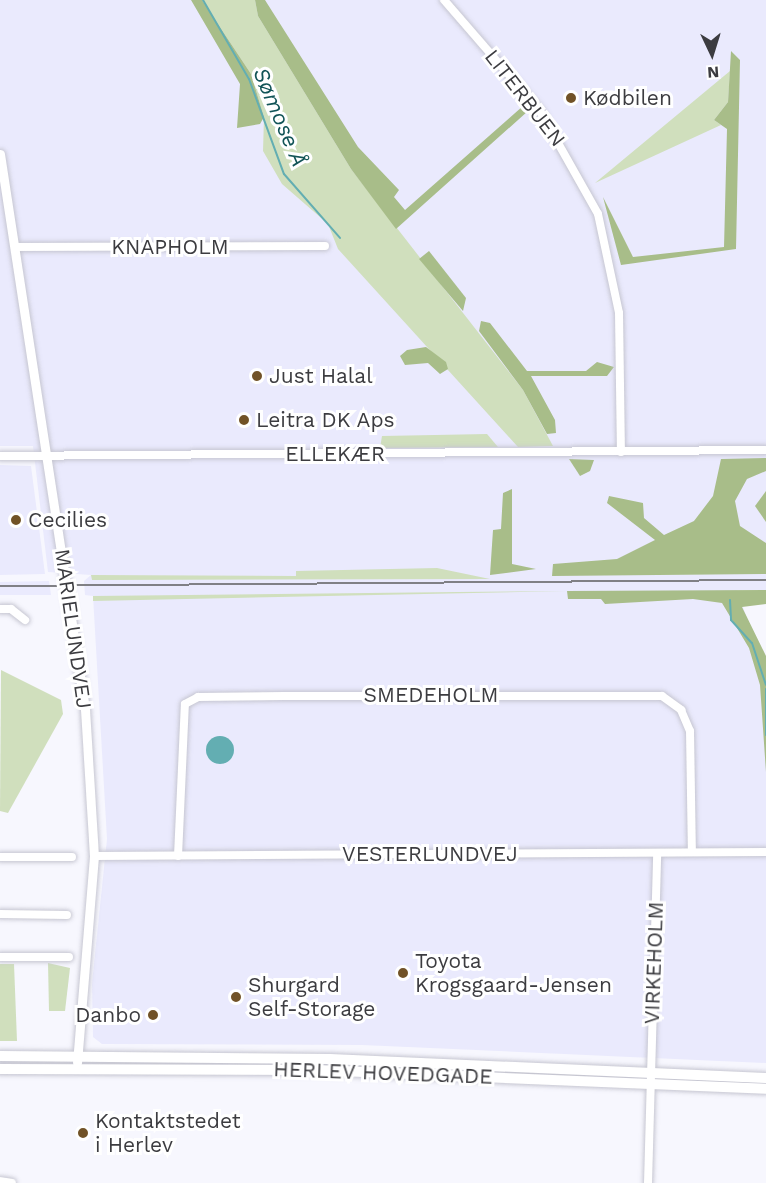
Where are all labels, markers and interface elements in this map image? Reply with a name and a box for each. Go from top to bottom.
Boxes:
north arrow [682,24,742,84]
street label: LITERBUEN [479,44,571,152]
water label: Sømose Å [247,63,313,171]
text: N [707,63,720,82]
place label: Kødbilen [583,85,672,111]
marker: Kødbilen [564,91,578,105]
street label: KNAPHOLM [111,234,229,260]
place label: Just Halal [269,363,373,389]
marker: Just Halal [250,369,264,383]
place label: Leitra DK Aps [256,407,396,433]
marker: Leitra DK Aps [237,413,251,427]
street label: ELLEKÆR [285,441,385,467]
place label: Cecilies [28,507,107,533]
marker: Cecilies [9,513,23,527]
street label: MARIELUNDVEJ [49,547,97,711]
street label: SMEDEHOLM [364,682,498,708]
street label: VESTERLUNDVEJ [342,841,518,867]
street label: VIRKEHOLM [639,901,669,1025]
place label: Toyota Krogsgaard-Jensen [415,948,612,998]
marker: Toyota Krogsgaard-Jensen [396,966,410,980]
place label: Shurgard Self-Storage [248,972,375,1022]
marker: Shurgard Self-Storage [229,990,243,1004]
place label: Danbo [75,1002,141,1028]
marker: Danbo [146,1008,160,1022]
street label: HERLEV HOVEDGADE [273,1057,493,1089]
place label: Kontaktstedet i Herlev [95,1108,240,1158]
marker: Kontaktstedet i Herlev [76,1126,90,1140]

